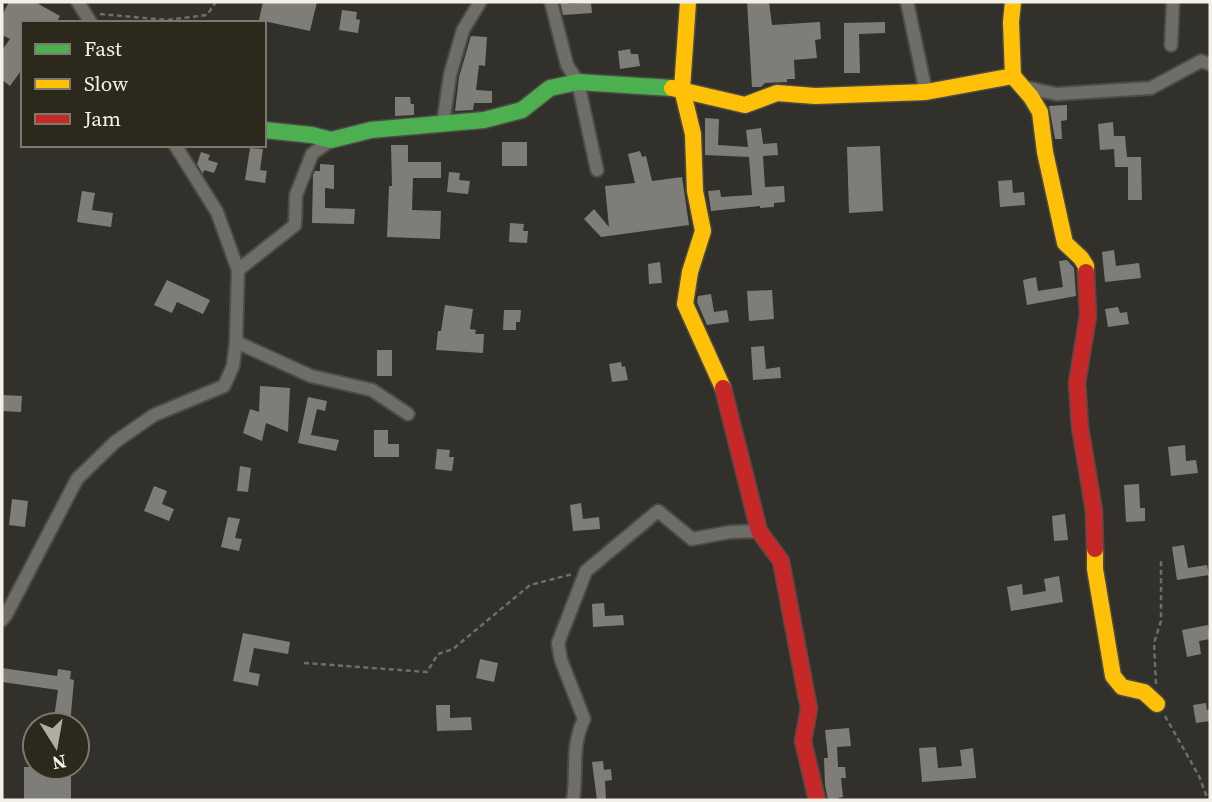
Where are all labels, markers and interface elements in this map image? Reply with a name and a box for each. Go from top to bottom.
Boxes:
legend [21,21,266,147]
text: Fast [84,34,122,63]
text: Slow [84,69,128,98]
text: Jam [83,104,121,133]
north arrow [21,711,91,781]
text: N [50,749,69,777]

